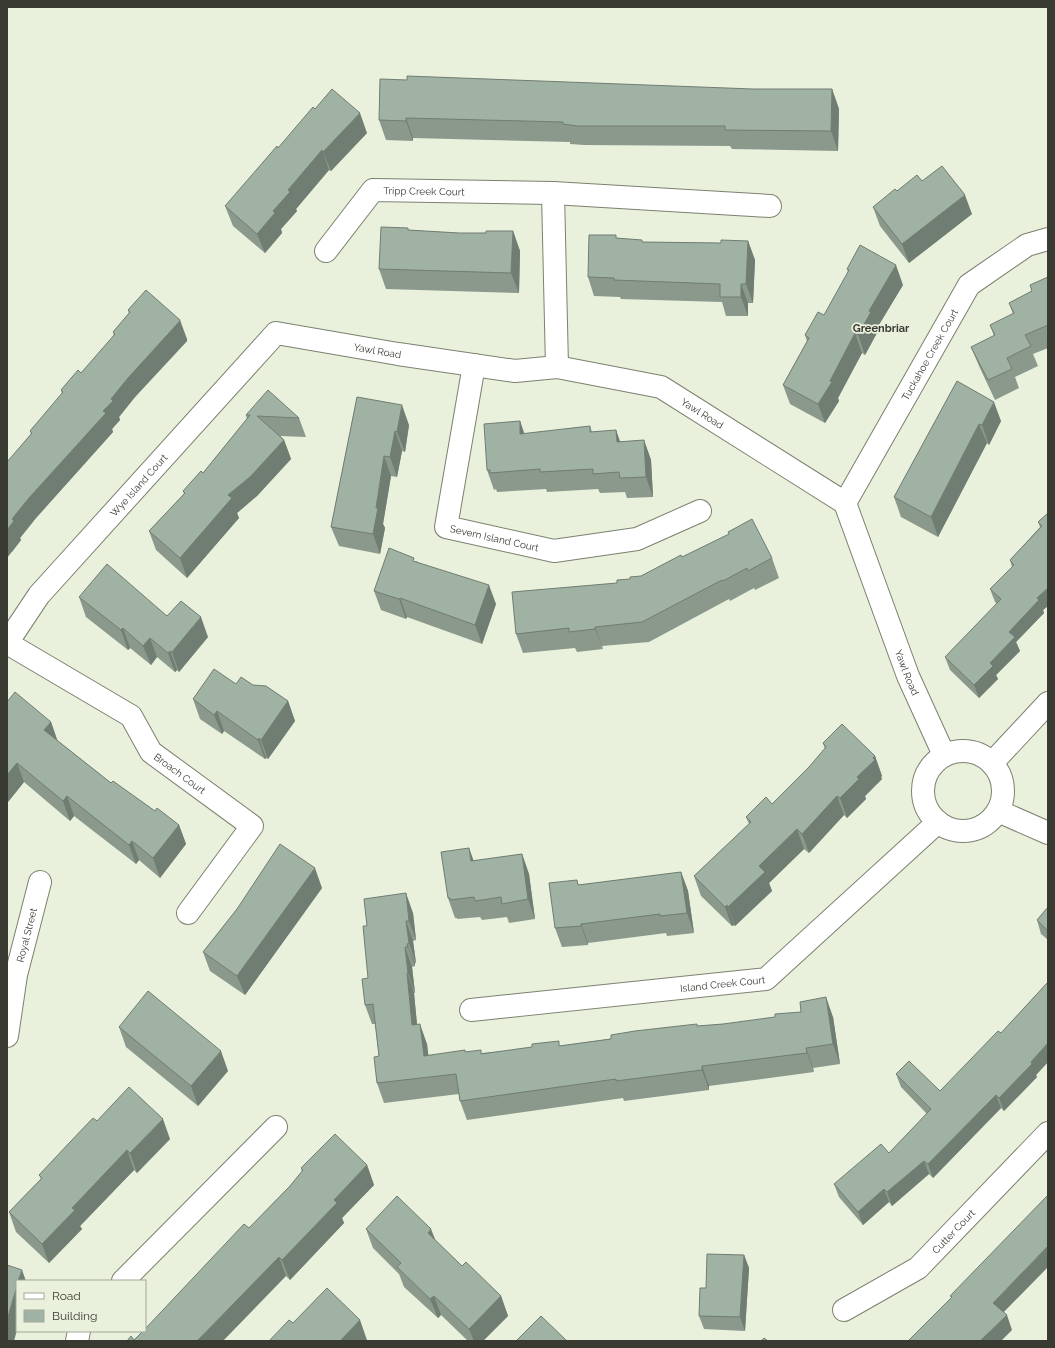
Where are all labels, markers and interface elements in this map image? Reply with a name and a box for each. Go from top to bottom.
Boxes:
street label: Tripp Creek Court [383,185,465,198]
street label: Tuckahoe Creek Court [900,306,961,402]
district label: Greenbriar [853,322,910,335]
street label: Yawl Road [353,341,402,360]
street label: Yawl Road [679,396,725,431]
street label: Wye Island Court [108,452,170,519]
street label: Severn Island Court [449,523,540,554]
street label: Yawl Road [893,648,921,697]
street label: Broach Court [152,751,208,796]
street label: Royal Street [15,906,39,963]
street label: Island Creek Court [680,974,766,994]
street label: Cutter Court [930,1207,978,1256]
legend [16,1280,146,1332]
text: Road [52,1289,81,1303]
text: Building [52,1309,98,1323]

